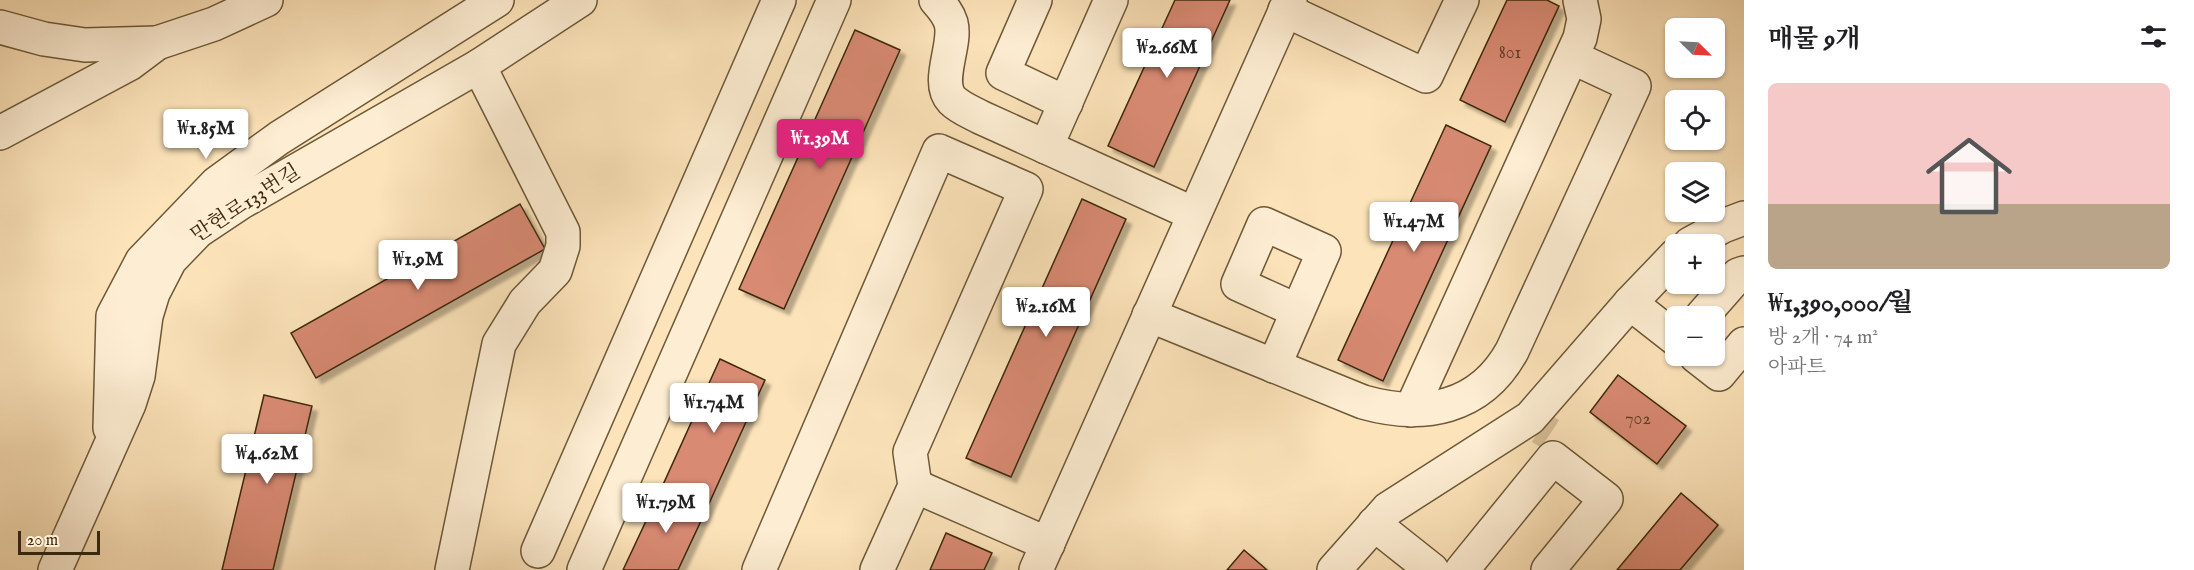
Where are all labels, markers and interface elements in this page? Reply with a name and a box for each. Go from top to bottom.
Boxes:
north arrow [1665,18,1725,78]
map controls [1665,18,1725,366]
icon: filters [2137,20,2170,53]
text: 매물 9개 [1768,23,1860,56]
pin: ₩2.66M [1118,28,1216,79]
text: ₩2.66M [1136,35,1198,60]
house number: 801 [1499,42,1521,65]
button: locate [1665,90,1725,150]
pin: ₩1.85M [157,109,255,160]
text: ₩1.85M [177,116,235,141]
pin: ₩1.39M [771,119,869,170]
icon: home [1915,122,2023,230]
text: ₩1.39M [791,126,849,151]
street label: 만현로133번길 [186,159,306,249]
button: layers [1665,162,1725,222]
pin: ₩1.47M [1365,202,1463,253]
text: ₩1.47M [1383,209,1445,234]
button: + [1665,234,1725,294]
pin: ₩1.9M [376,240,460,291]
text: ₩1.9M [392,247,444,272]
pin: ₩2.16M [997,287,1095,338]
text: ₩1,390,000/월 [1768,287,1913,320]
text: ₩2.16M [1016,294,1076,319]
button: − [1665,306,1725,366]
text: 방 2개 · 74 m² [1768,325,1878,350]
text: 아파트 [1768,355,1826,380]
pin: ₩1.74M [665,383,763,434]
text: ₩1.74M [684,390,744,415]
house number: 702 [1625,408,1651,431]
pin: ₩4.62M [218,434,316,485]
text: ₩4.62M [236,441,298,466]
pin: ₩1.79M [617,483,715,534]
text: ₩1.79M [636,490,696,515]
scale bar [18,528,100,556]
text: 20 m [27,531,58,551]

